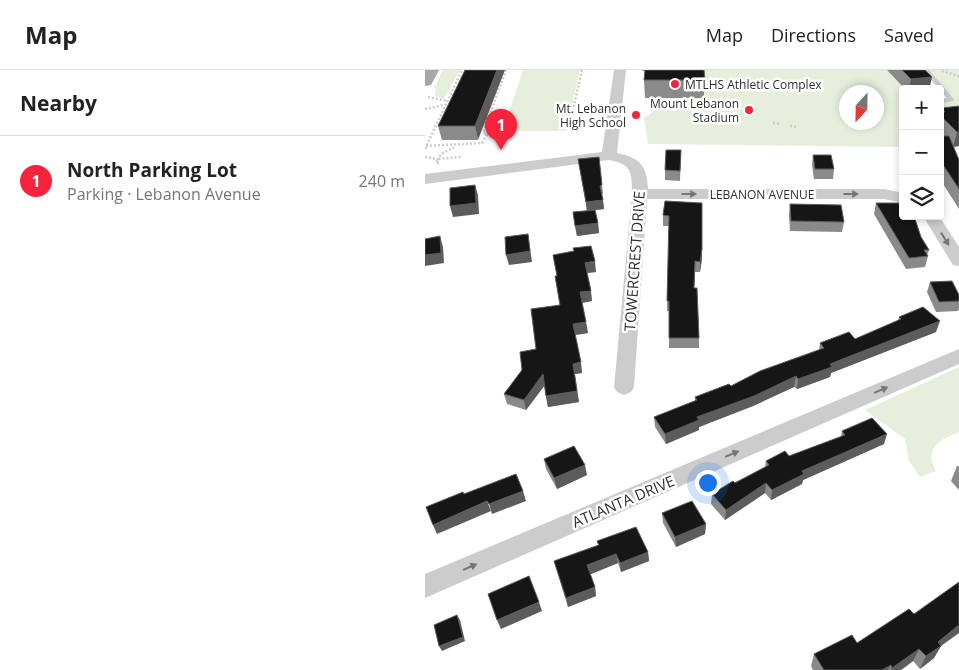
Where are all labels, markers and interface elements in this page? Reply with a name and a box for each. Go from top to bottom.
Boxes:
text: Map [25,18,77,51]
text: Map [706,23,743,47]
text: Directions [771,23,856,47]
text: Saved [884,23,934,47]
place label: MTLHS Athletic Complex [685,76,822,93]
marker: MTLHS Athletic Complex [669,78,681,90]
north arrow [839,85,884,130]
map controls [899,85,944,220]
button: + [899,85,944,130]
text: Nearby [20,89,97,117]
place label: Mount Lebanon Stadium [650,95,739,126]
place label: Mt. Lebanon High School [556,100,626,131]
marker: Mount Lebanon Stadium [743,104,755,116]
pin: 1 [485,109,517,150]
marker: Mt. Lebanon High School [630,109,642,121]
button: − [899,130,944,175]
text: North Parking Lot [67,157,237,183]
text: 1 [31,170,41,192]
text: 240 m [359,170,405,192]
button: layers [899,175,944,220]
text: Parking · Lebanon Avenue [67,183,261,205]
street label: LEBANON AVENUE [710,186,814,203]
street label: TOWERCREST DRIVE [619,190,649,332]
one-way arrow [681,190,697,198]
one-way arrow [844,190,860,198]
one-way arrow [940,232,950,245]
one-way arrow [874,385,888,393]
one-way arrow [724,450,739,458]
street label: ATLANTA DRIVE [569,470,677,532]
your location [695,470,721,496]
one-way arrow [463,562,477,570]

